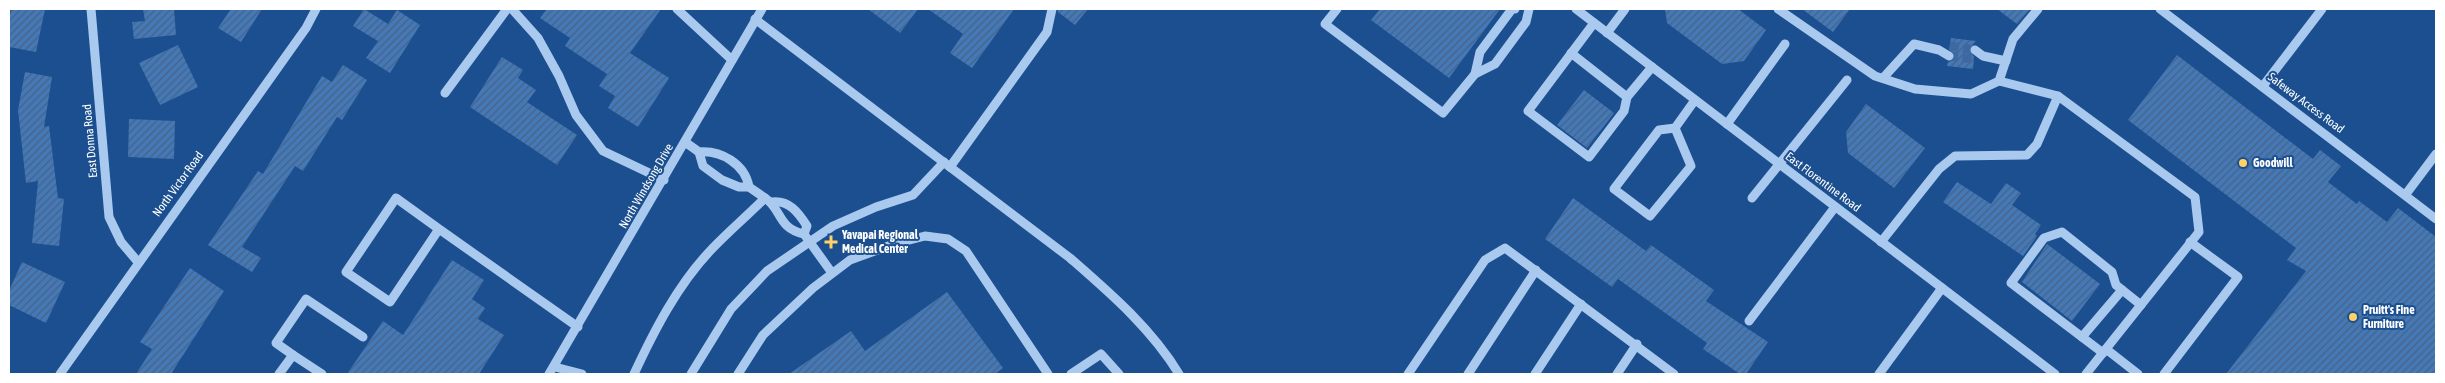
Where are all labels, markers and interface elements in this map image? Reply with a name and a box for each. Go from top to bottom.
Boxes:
street label: Safeway Access Road [2265,70,2347,136]
street label: East Donna Road [80,103,100,179]
street label: North Windsong Drive [616,141,676,231]
street label: North Victor Road [150,149,206,219]
street label: East Florentine Road [1783,149,1863,215]
place label: Goodwill [2253,156,2293,170]
marker: Goodwill [2237,157,2249,169]
place label: Yavapai Regional Medical Center [841,228,919,256]
marker: Yavapai Regional Medical Center [824,235,838,249]
place label: Pruitt's Fine Furniture [2363,303,2415,331]
marker: Pruitt's Fine Furniture [2347,311,2359,323]

